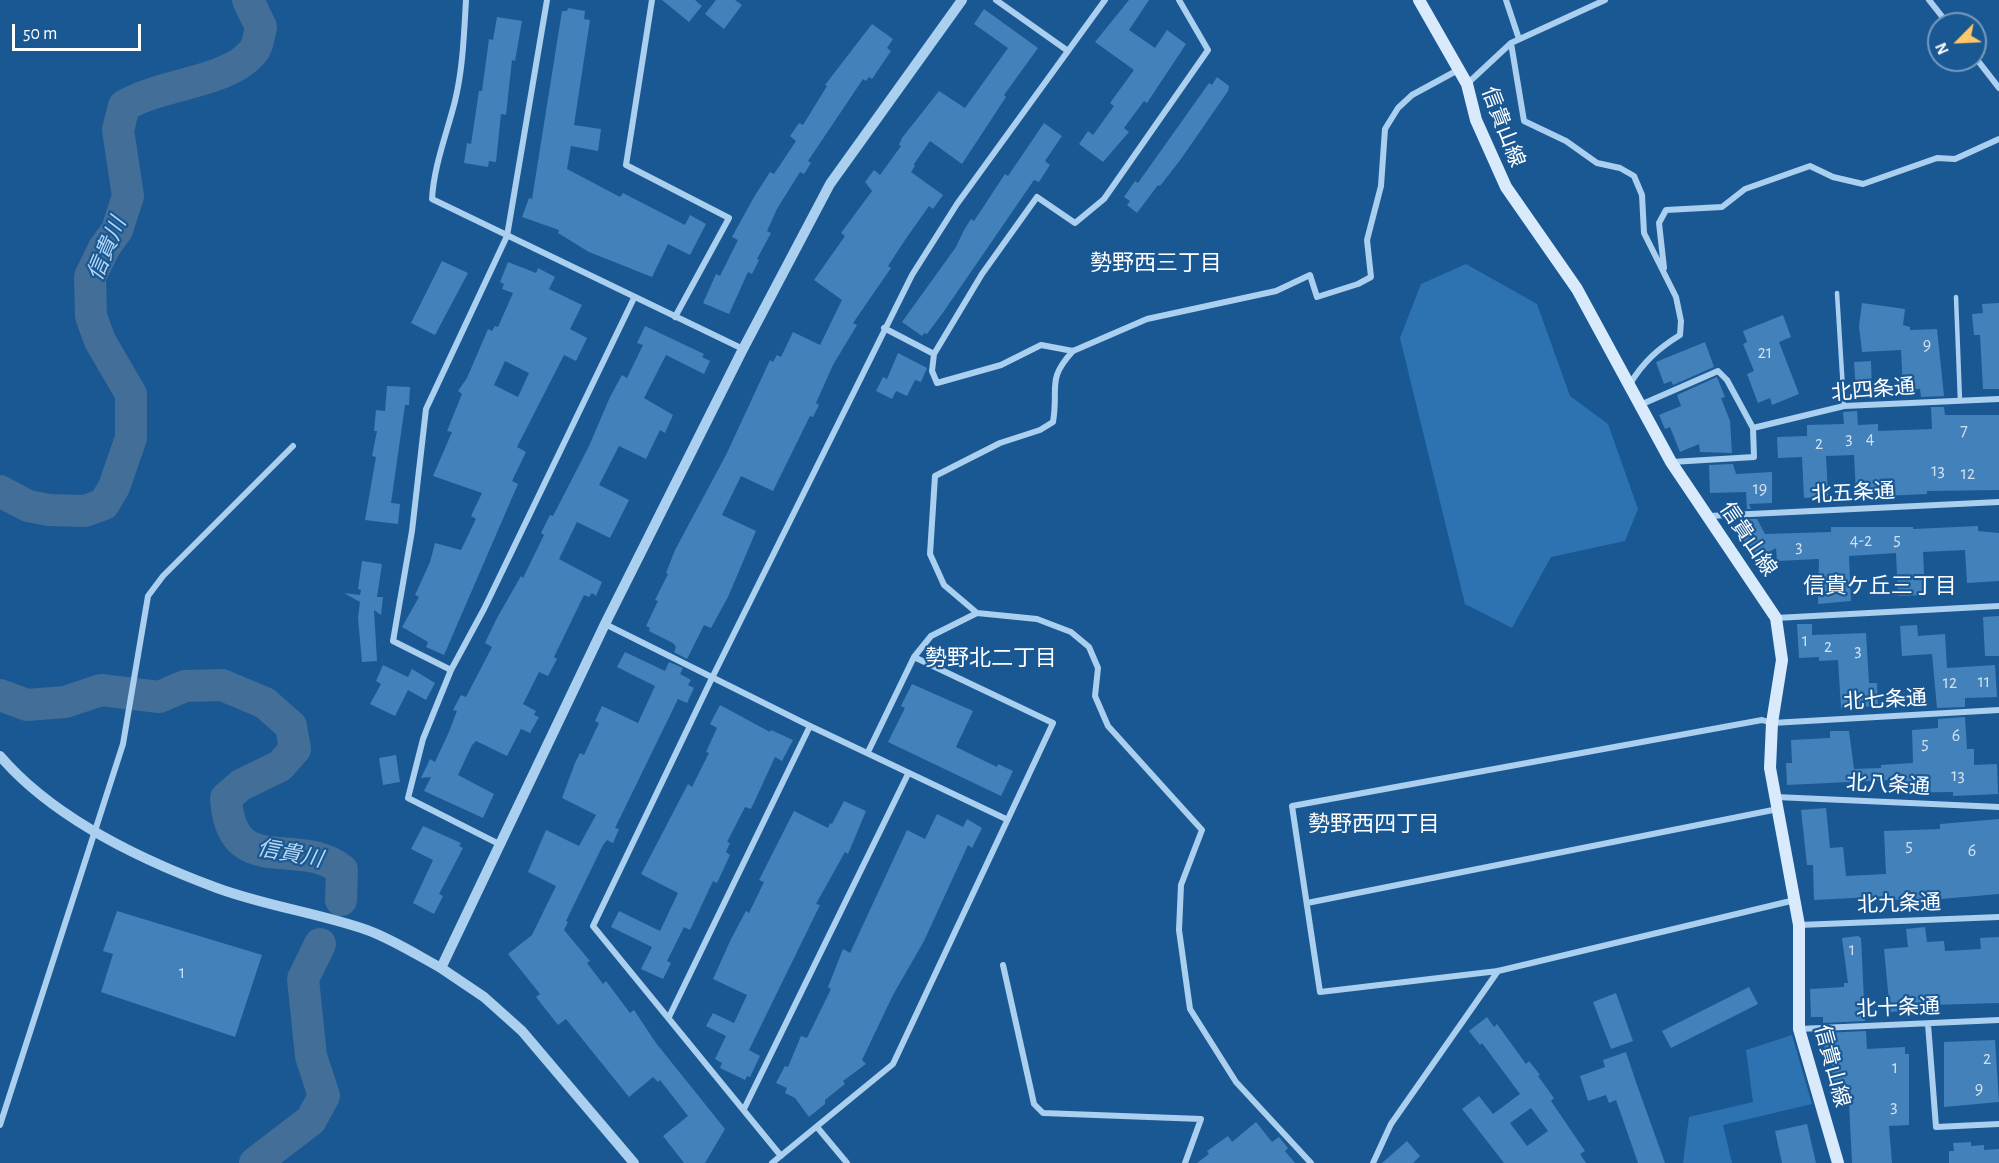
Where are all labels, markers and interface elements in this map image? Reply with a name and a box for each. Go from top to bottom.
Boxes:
scale bar [15,12,144,50]
north arrow [1927,12,1987,72]
text: 50 m [23,25,57,43]
text: N [1933,40,1952,57]
street label: 信貴山線 [1476,83,1530,171]
water label: 信貴川 [82,213,132,285]
district label: 勢野西三丁目 [1090,250,1222,276]
house number: 9 [1923,334,1931,356]
house number: 21 [1758,342,1772,364]
street label: 北四条通 [1830,374,1916,406]
house number: 7 [1960,420,1968,442]
house number: 3 [1845,428,1853,450]
house number: 4 [1866,428,1874,450]
house number: 2 [1815,433,1823,455]
house number: 13 [1931,460,1945,482]
house number: 12 [1961,463,1975,485]
house number: 19 [1753,478,1767,500]
street label: 北五条通 [1810,478,1896,508]
street label: 信貴山線 [1714,497,1782,581]
house number: 5 [1893,529,1901,551]
house number: 4-2 [1850,530,1872,552]
house number: 3 [1795,536,1803,558]
district label: 信貴ケ丘三丁目 [1803,573,1957,599]
house number: 1 [1802,630,1808,652]
house number: 2 [1824,636,1832,658]
house number: 3 [1854,640,1862,662]
district label: 勢野北二丁目 [925,645,1057,671]
house number: 11 [1978,671,1990,693]
house number: 12 [1943,672,1957,694]
street label: 北七条通 [1842,685,1928,715]
house number: 6 [1952,725,1960,747]
house number: 5 [1921,733,1929,755]
house number: 13 [1951,765,1965,787]
street label: 北八条通 [1845,770,1931,800]
district label: 勢野西四丁目 [1308,811,1440,837]
water label: 信貴川 [255,835,325,873]
house number: 5 [1905,835,1913,857]
house number: 6 [1968,840,1976,862]
street label: 北九条通 [1857,890,1941,918]
house number: 1 [1849,939,1855,961]
house number: 1 [179,962,185,984]
street label: 北十条通 [1856,994,1940,1022]
street label: 信貴山線 [1809,1022,1855,1110]
house number: 2 [1983,1048,1991,1070]
house number: 1 [1892,1057,1898,1079]
house number: 9 [1975,1078,1983,1100]
house number: 3 [1890,1096,1898,1118]

